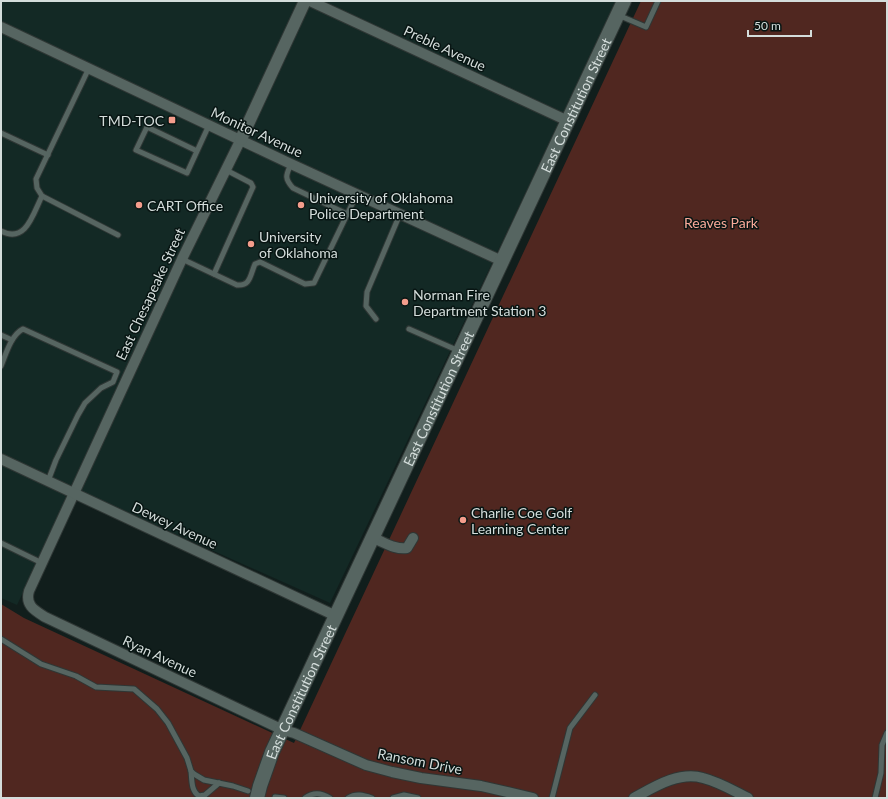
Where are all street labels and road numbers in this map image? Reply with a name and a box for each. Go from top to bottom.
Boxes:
street label: Preble Avenue [401,22,489,74]
street label: East Constitution Street [536,35,614,175]
street label: Monitor Avenue [209,103,305,161]
street label: East Chesapeake Street [112,225,188,363]
street label: East Constitution Street [399,328,477,469]
street label: Dewey Avenue [130,498,220,552]
street label: East Constitution Street [262,622,339,761]
street label: Ryan Avenue [120,631,200,681]
street label: Ransom Drive [376,744,464,778]

